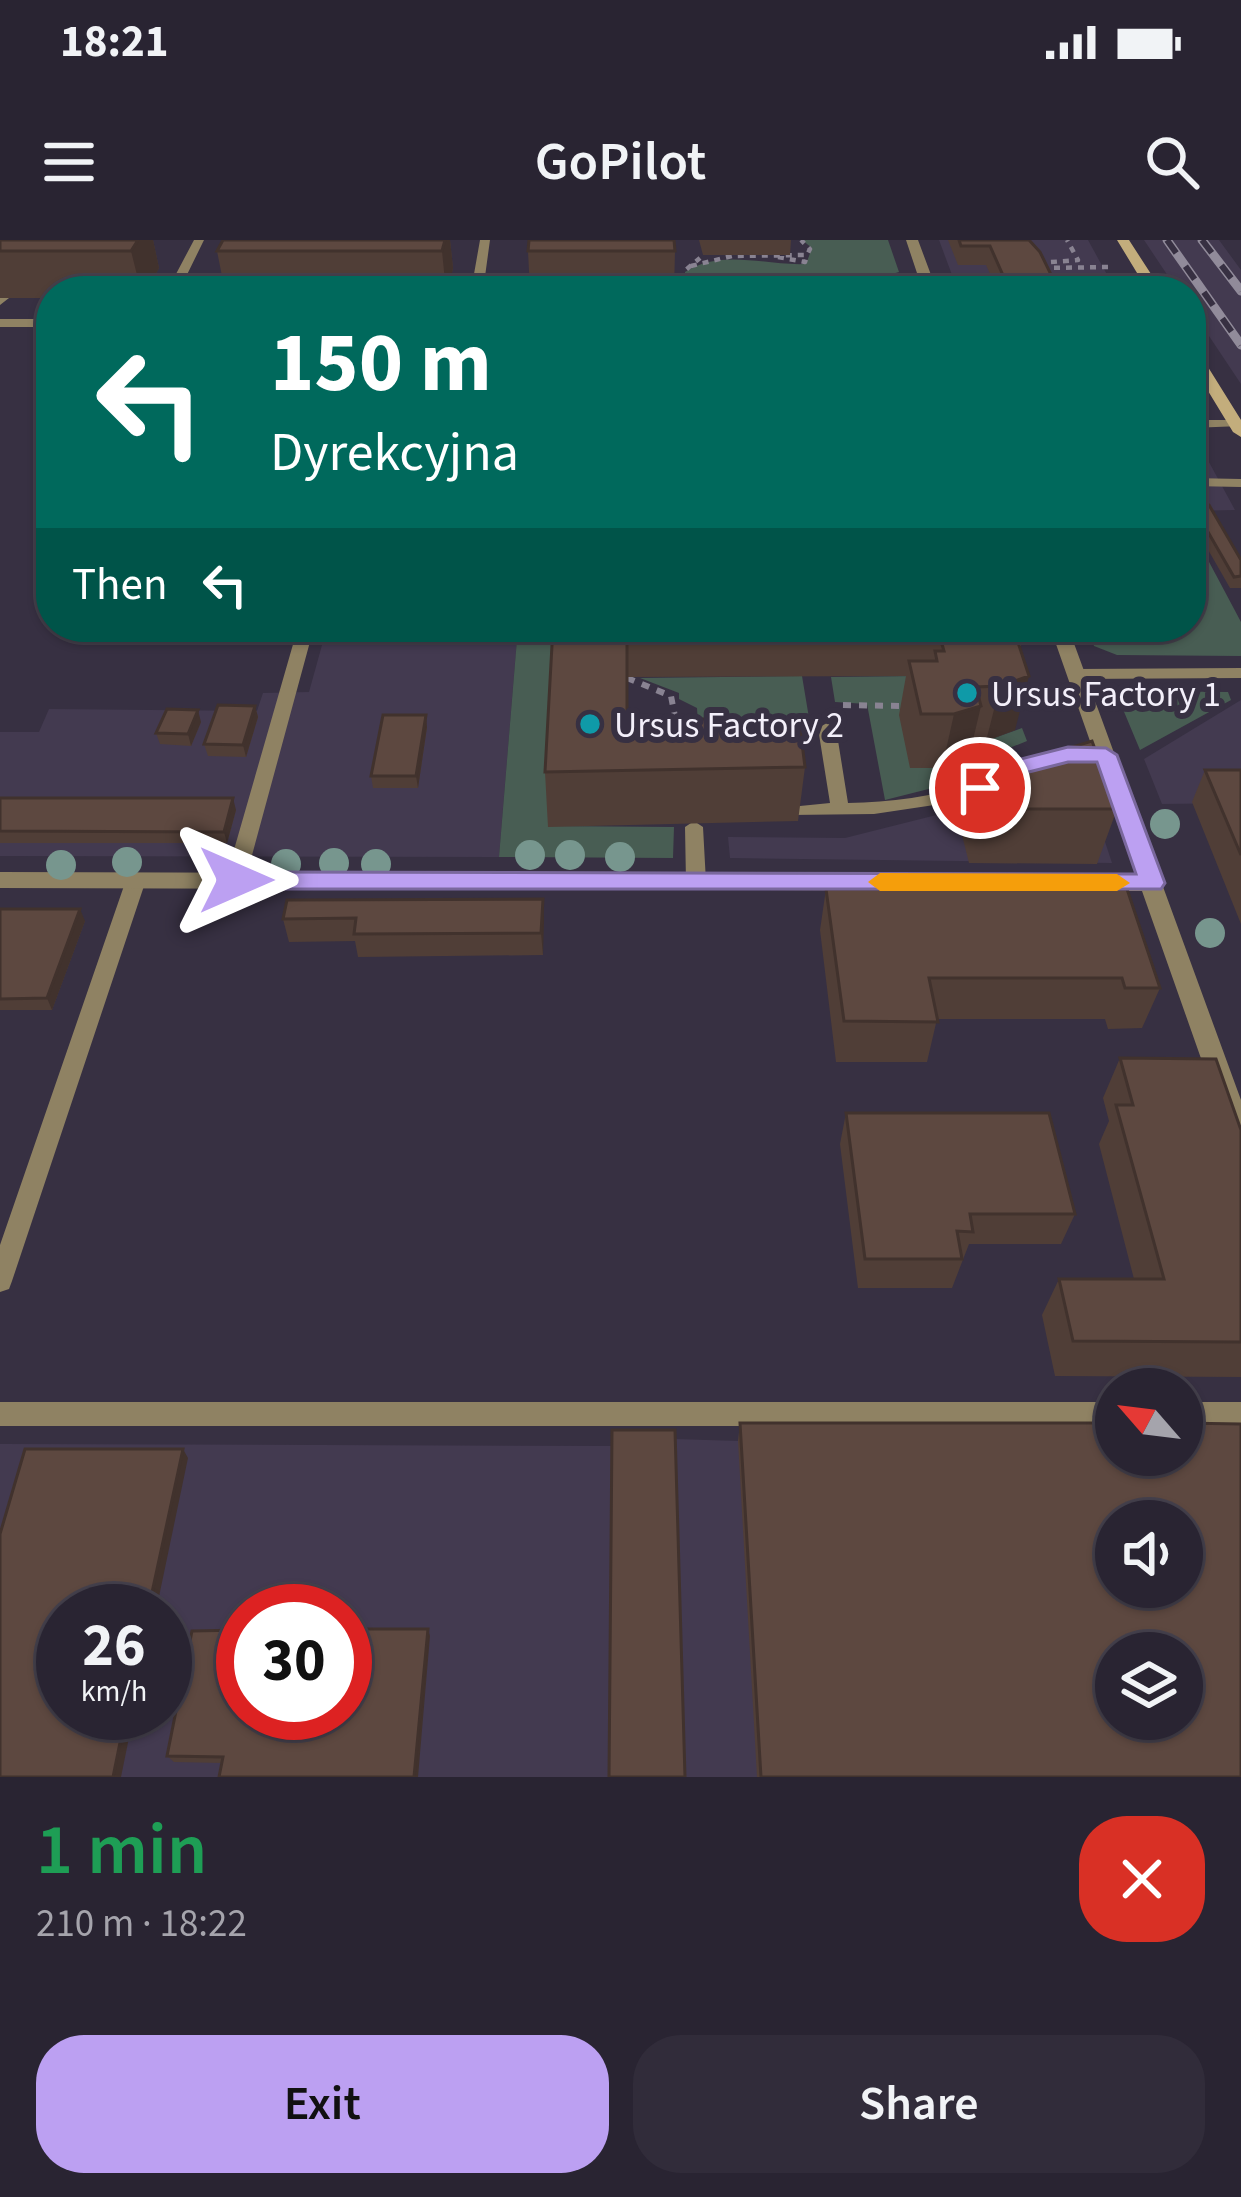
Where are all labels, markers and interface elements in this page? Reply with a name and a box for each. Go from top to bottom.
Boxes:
text: 18:21 [60,10,169,74]
text: GoPilot [535,124,706,201]
icon: menu [36,129,102,195]
icon: search [1139,129,1205,195]
text: 150 m [270,304,492,424]
icon: left [72,324,228,480]
text: Dyrekcyjna [270,415,519,492]
icon: left [192,552,258,618]
text: Then [72,553,168,617]
place label: Ursus Factory 1 [991,669,1221,720]
marker: Ursus Factory 1 [954,680,980,706]
place label: Ursus Factory 2 [614,700,844,751]
marker: Ursus Factory 2 [577,711,603,737]
pin [929,737,1031,839]
icon: arrive [947,755,1013,821]
position arrow [173,817,299,943]
north arrow [1095,1368,1203,1476]
map controls [1095,1368,1203,1740]
button: sound [1095,1500,1203,1608]
speed limit sign: 30 [216,1584,372,1740]
text: 26 [82,1604,146,1689]
button: layers [1095,1632,1203,1740]
text: km/h [81,1670,147,1713]
text: 1 min [36,1799,207,1902]
button: close [1079,1816,1205,1942]
text: 210 m · 18:22 [36,1896,247,1952]
button: Exit [36,2035,609,2173]
button: Share [633,2035,1205,2173]

